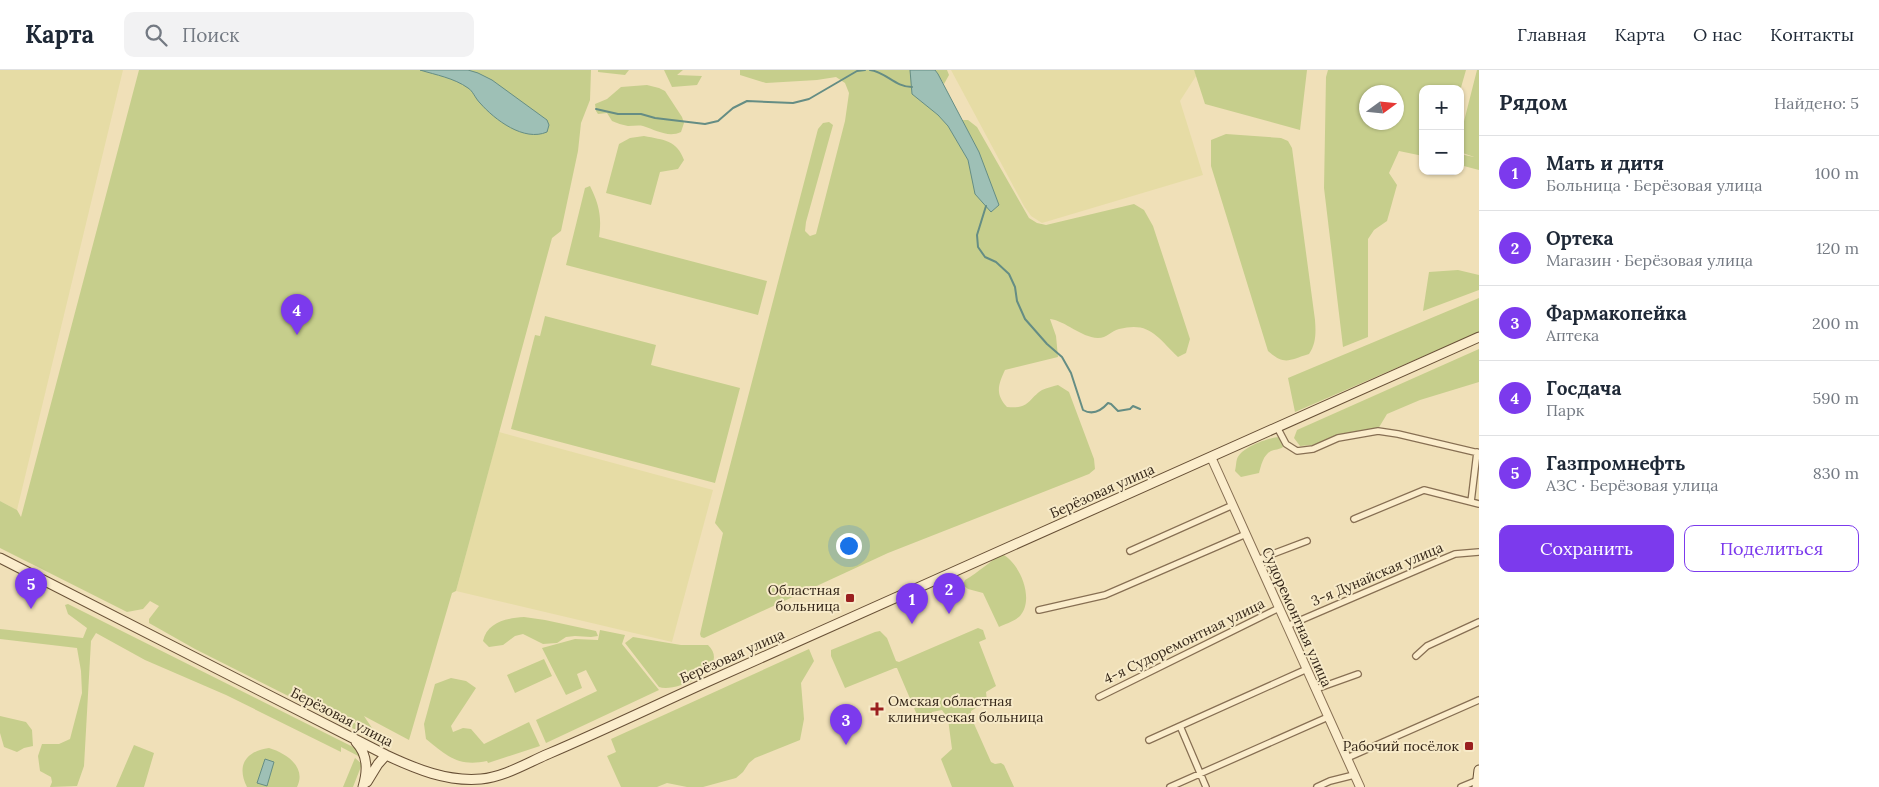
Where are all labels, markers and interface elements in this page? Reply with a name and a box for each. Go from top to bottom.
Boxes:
search box [124,12,474,57]
text: Карта [25,19,94,50]
icon: search [142,21,170,49]
text: Поиск [182,23,240,47]
text: Главная [1517,23,1586,46]
text: Карта [1614,23,1665,46]
text: О нас [1693,23,1742,46]
text: Контакты [1770,23,1854,46]
north arrow [1359,85,1404,130]
map controls [1419,85,1464,175]
button: + [1419,85,1464,130]
text: Рядом [1499,89,1568,116]
text: Найдено: 5 [1774,93,1859,113]
button: − [1419,130,1464,175]
text: Мать и дитя [1546,151,1664,175]
text: 1 [1512,163,1518,183]
text: 100 m [1815,163,1859,183]
text: Больница · Берёзовая улица [1546,175,1762,195]
text: Ортека [1546,226,1613,250]
text: 2 [1511,238,1519,258]
text: 120 m [1816,238,1859,258]
text: Магазин · Берёзовая улица [1546,250,1753,270]
pin: 4 [281,294,313,335]
text: Фармакопейка [1546,301,1687,325]
text: 3 [1511,313,1519,333]
text: 200 m [1812,313,1859,333]
text: Аптека [1546,325,1599,345]
text: Госдача [1546,376,1621,400]
text: 4 [1511,388,1519,408]
text: 590 m [1813,388,1859,408]
text: Парк [1546,400,1584,420]
text: Газпромнефть [1546,451,1686,475]
street label: Берёзовая улица [1047,460,1157,522]
text: 5 [1511,463,1519,483]
text: 830 m [1813,463,1859,483]
text: АЗС · Берёзовая улица [1546,475,1719,495]
button: Сохранить [1499,525,1674,572]
button: Поделиться [1684,525,1859,572]
your location [836,533,862,559]
street label: 3-я Дунайская улица [1308,538,1446,610]
street label: Судоремонтная улица [1258,544,1336,690]
pin: 5 [15,568,47,609]
pin: 2 [933,573,965,614]
place label: Областная больница [768,581,840,615]
pin: 1 [896,583,928,624]
marker: Областная больница [844,592,856,604]
street label: 4-я Судоремонтная улица [1101,594,1267,688]
street label: Берёзовая улица [677,625,787,687]
street label: Берёзовая улица [288,683,396,751]
place label: Омская областная клиническая больница [888,692,1043,726]
marker: Омская областная клиническая больница [870,702,884,716]
pin: 3 [830,704,862,745]
place label: Рабочий посёлок [1343,737,1459,755]
marker: Рабочий посёлок [1463,740,1475,752]

